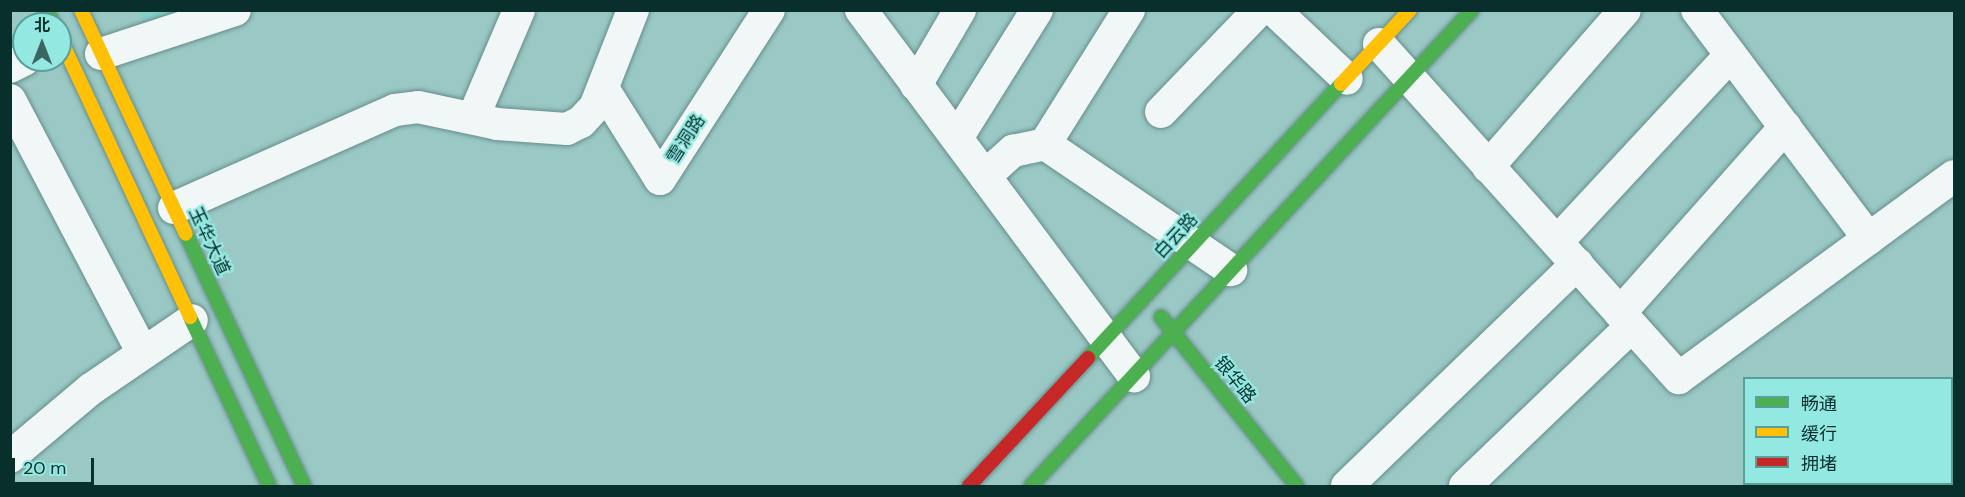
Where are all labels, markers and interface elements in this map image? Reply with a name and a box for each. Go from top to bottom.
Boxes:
north arrow [12,12,72,72]
text: 北 [34,15,50,36]
street label: 雪洞路 [662,110,710,168]
street label: 玉华大道 [184,204,234,278]
street label: 白云路 [1150,209,1202,263]
street label: 银华路 [1210,352,1260,408]
legend [1743,377,1953,485]
text: 畅通 [1801,392,1837,416]
text: 缓行 [1801,422,1837,446]
scale bar [15,446,98,484]
text: 拥堵 [1801,452,1837,476]
text: 20 m [23,456,66,480]

